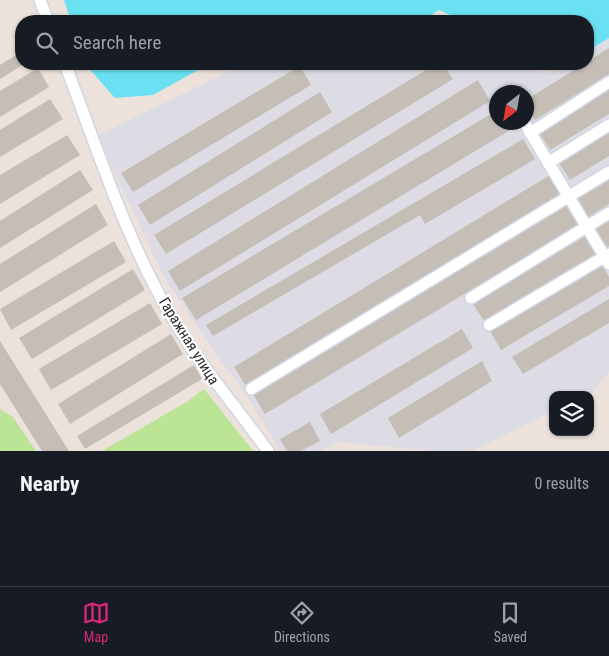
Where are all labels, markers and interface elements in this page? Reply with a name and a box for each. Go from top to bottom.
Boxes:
search box [15,15,594,70]
icon: search [33,29,61,57]
text: Search here [73,31,161,54]
north arrow [489,85,534,130]
street label: Гаражная улица [155,294,223,388]
map controls [549,391,594,436]
button: layers [549,391,594,436]
text: Nearby [20,472,79,496]
text: 0 results [534,474,589,493]
tab: Map [82,599,110,645]
tab: Directions [274,599,330,645]
tab: Saved [494,599,527,645]

